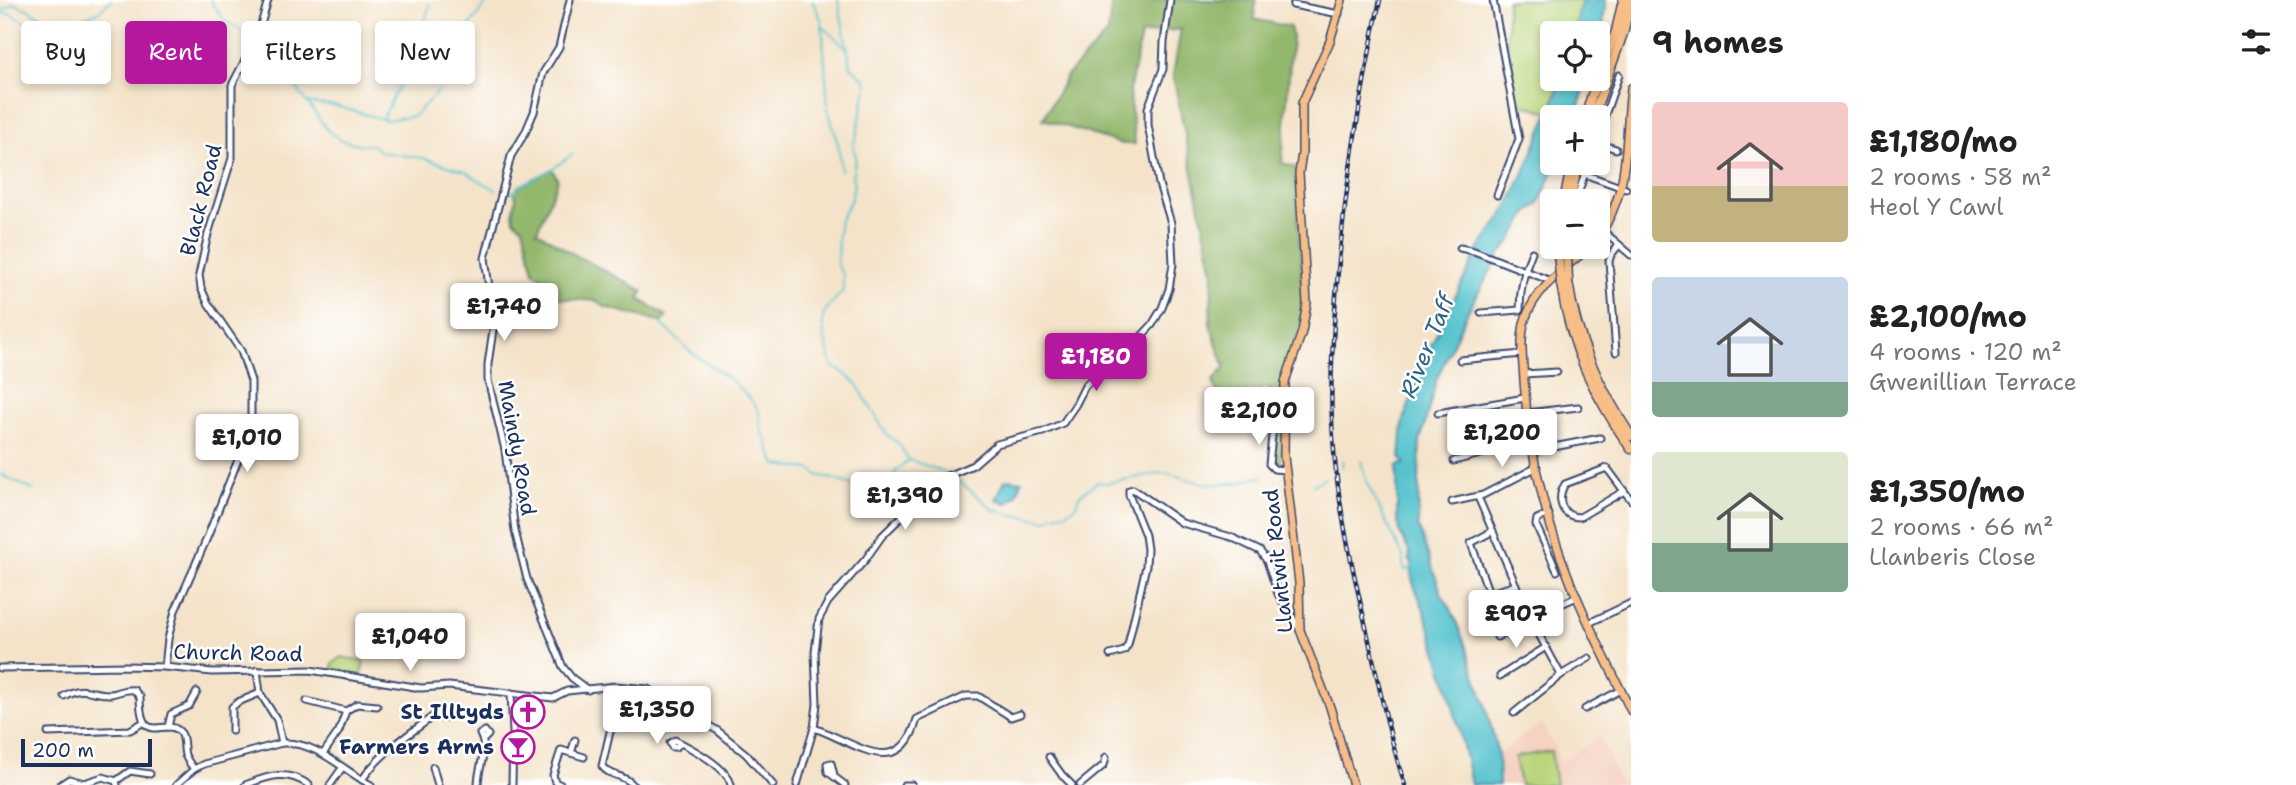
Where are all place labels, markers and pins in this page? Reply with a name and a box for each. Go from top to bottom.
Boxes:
pin: £1,740 [447,284,561,343]
pin: £1,180 [1039,334,1153,393]
pin: £2,100 [1202,388,1316,447]
pin: £1,200 [1445,410,1559,469]
pin: £1,010 [190,414,304,474]
pin: £1,390 [848,472,962,532]
pin: £907 [1475,590,1557,650]
pin: £1,040 [353,614,467,673]
pin: £1,350 [600,686,714,746]
church icon: St Illtyds [509,693,547,731]
place label: St Illtyds [400,698,504,726]
bar icon: Farmers Arms [499,728,537,766]
place label: Farmers Arms [339,733,494,761]

